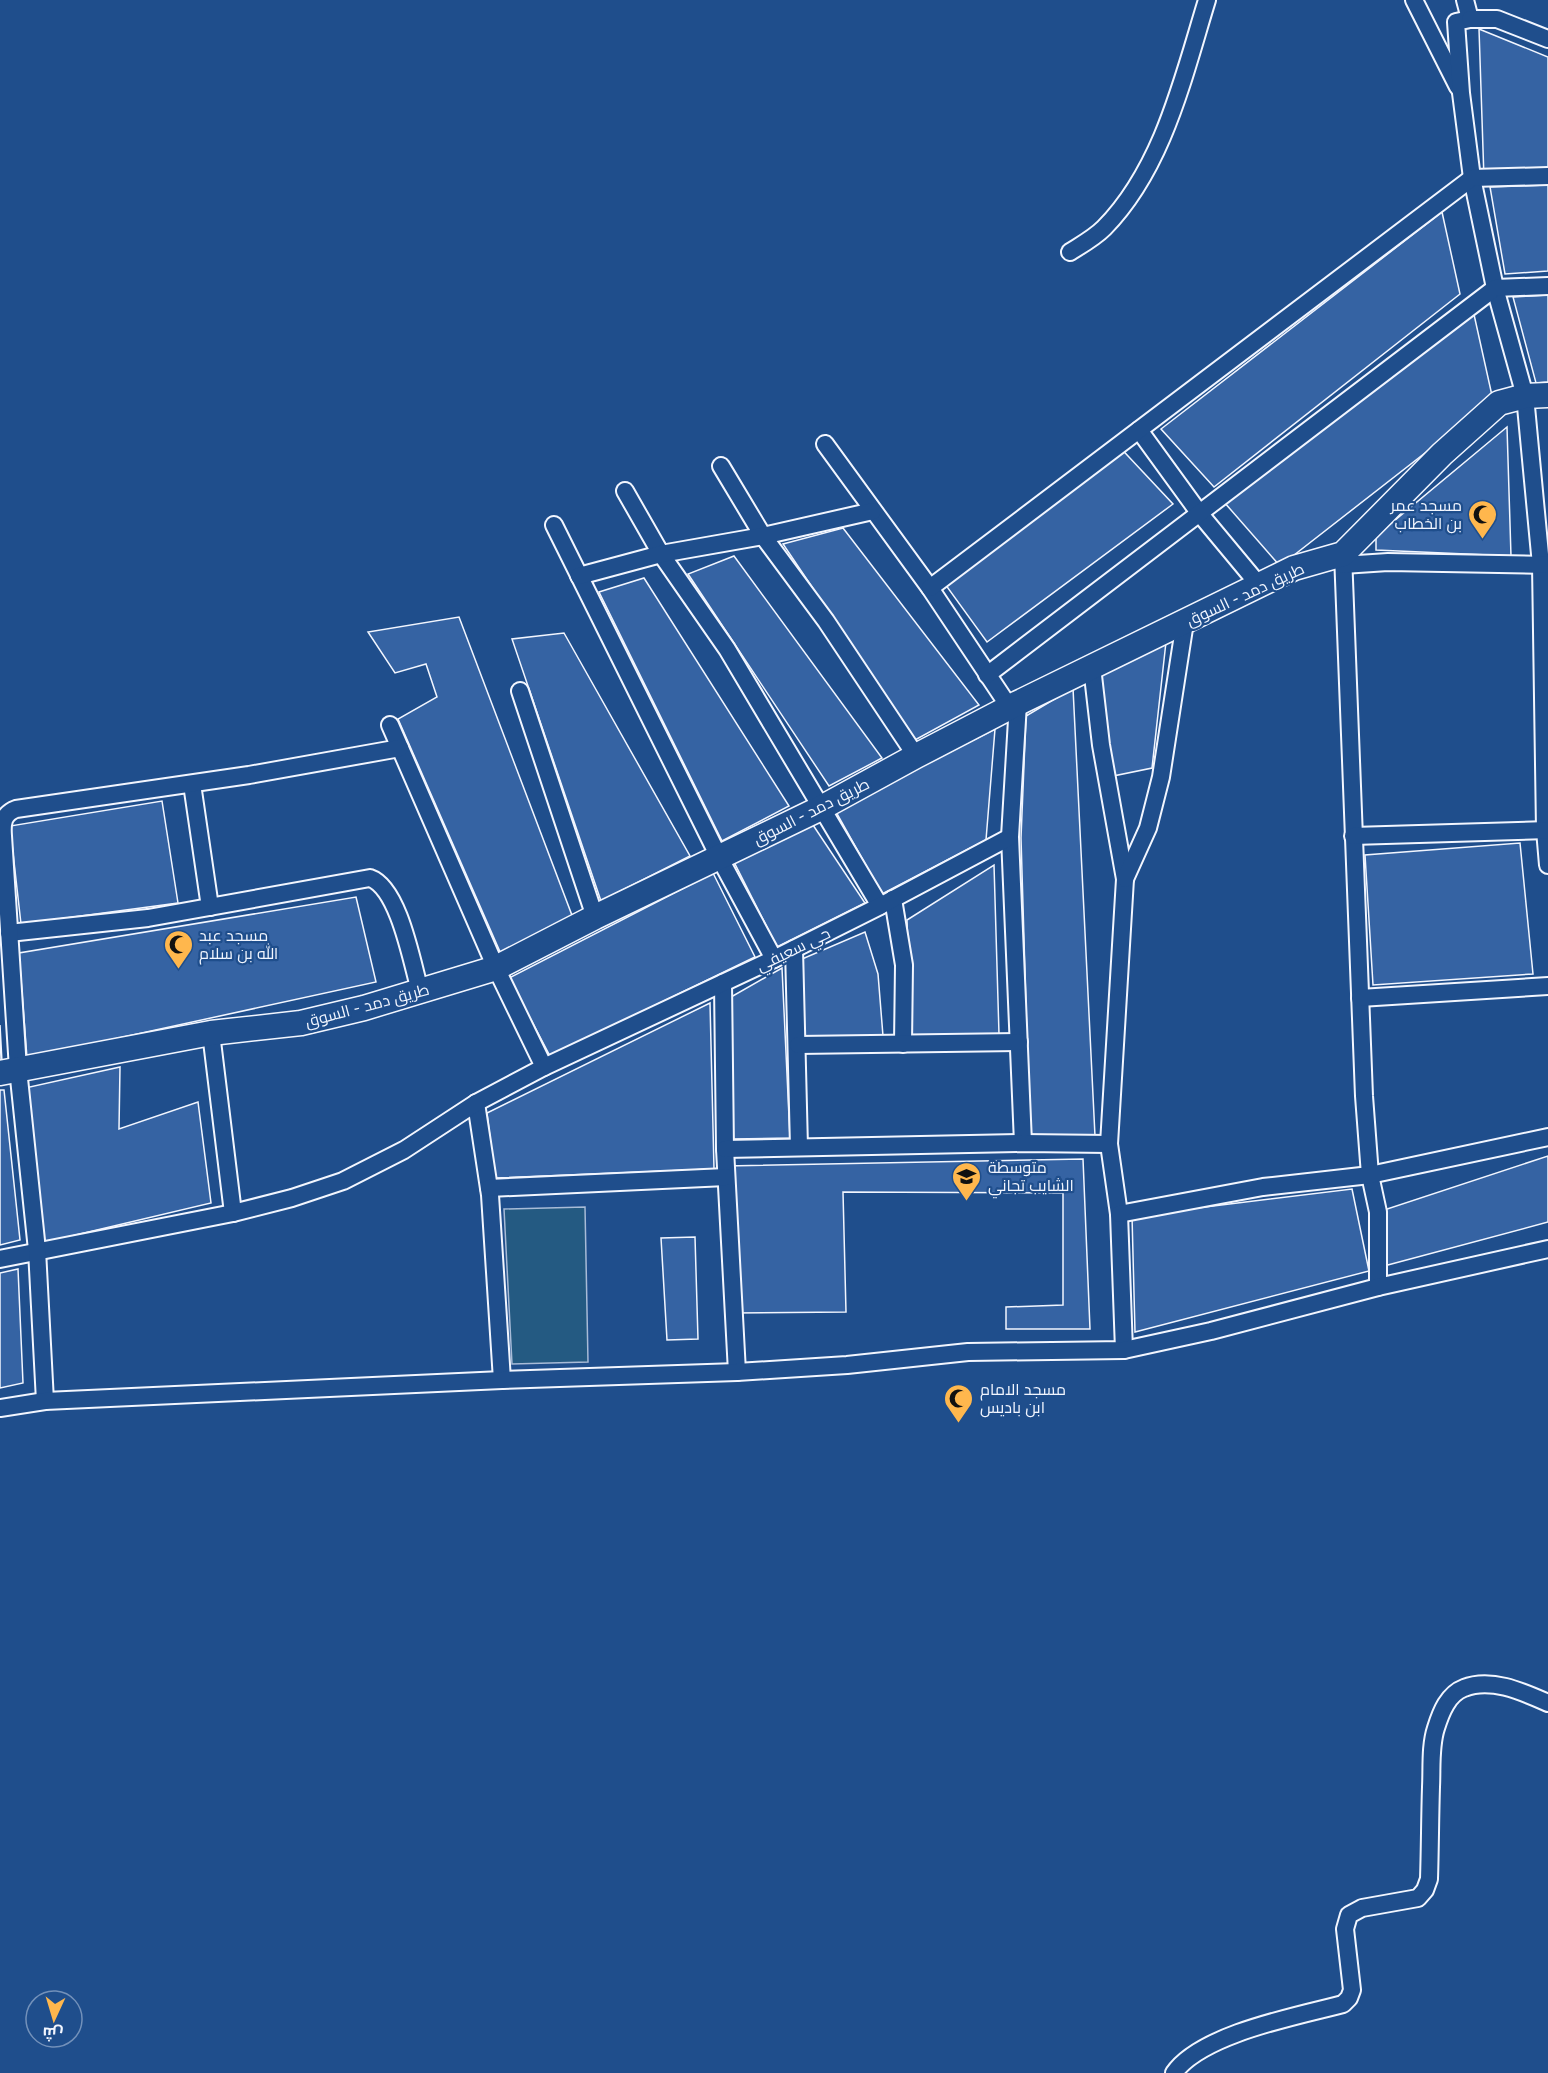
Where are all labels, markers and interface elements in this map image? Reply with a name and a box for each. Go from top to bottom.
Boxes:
place label: مسجد عمر بن الخطاب [1389,496,1462,534]
mosque icon: مسجد عمر بن الخطاب [1467,498,1499,540]
street label: طريق دمد - السوق [1183,559,1308,631]
street label: طريق دمد - السوق [750,774,873,850]
street label: حي سعيفي [753,923,835,979]
place label: مسجد عبد الله بن سلام [199,926,278,965]
mosque icon: مسجد عبد الله بن سلام [162,928,194,970]
street label: طريق دمد - السوق [303,980,432,1032]
place label: متوسطة الشايب تجاني [988,1158,1074,1199]
school or university icon: متوسطة الشايب تجاني [951,1160,983,1202]
place label: مسجد الامام ابن باديس [980,1380,1066,1418]
mosque icon: مسجد الامام ابن باديس [943,1382,975,1424]
north arrow [24,1989,84,2049]
text: ش [42,2023,64,2044]

